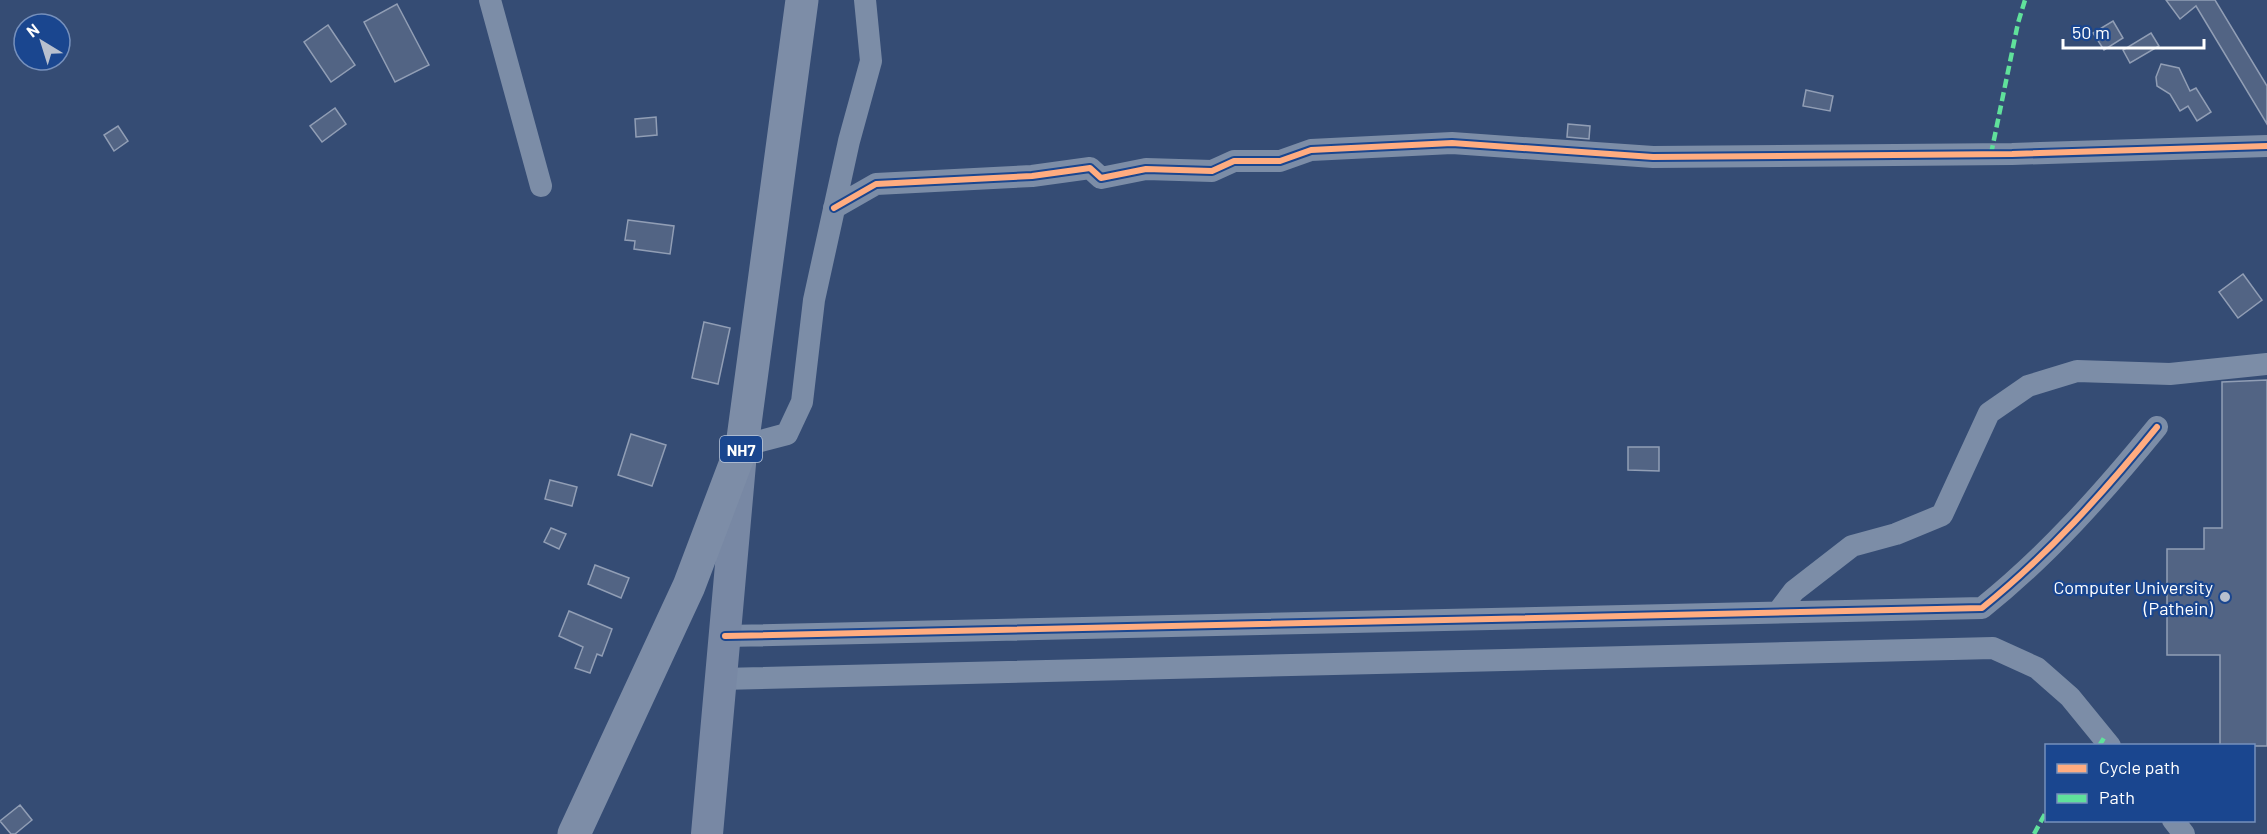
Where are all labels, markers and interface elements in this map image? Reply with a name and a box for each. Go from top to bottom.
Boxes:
north arrow [12,12,72,72]
scale bar [2063,12,2204,50]
text: N [22,19,42,41]
text: 50 m [2072,21,2110,43]
road number: NH7 [720,436,762,462]
place label: Computer University (Pathein) [2053,576,2213,619]
marker: Computer University (Pathein) [2218,590,2232,604]
legend [2045,744,2255,822]
text: Cycle path [2099,756,2180,778]
text: Path [2099,786,2135,808]

